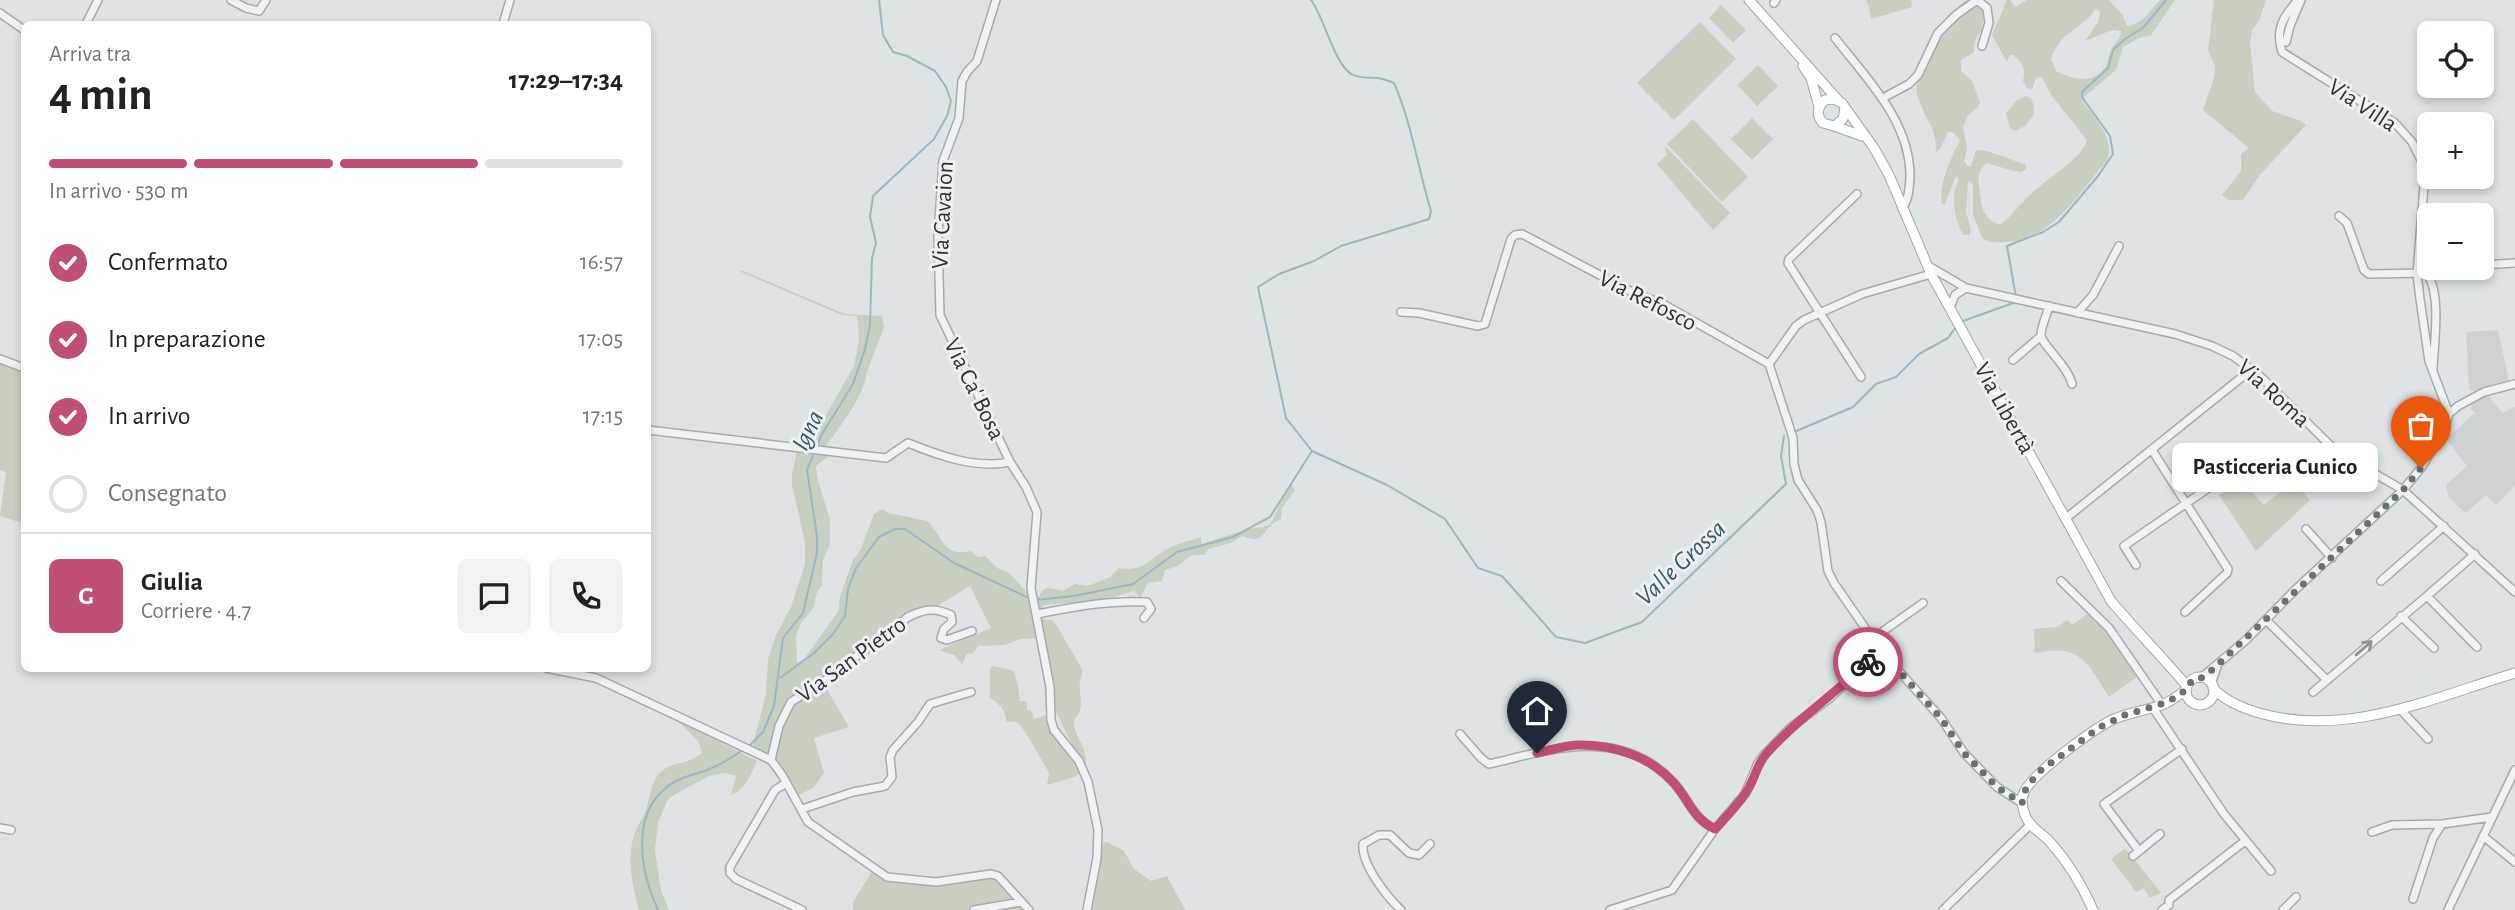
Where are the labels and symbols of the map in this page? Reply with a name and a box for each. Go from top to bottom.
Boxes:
street label: Via Villa [2324,75,2401,137]
street label: Via Cavaion [928,160,958,270]
street label: Via Refosco [1595,266,1700,336]
street label: Via Ca' Bosa [939,335,1009,444]
street label: Via Roma [2232,355,2314,432]
street label: Via Libertà [1969,359,2039,458]
pin [2391,396,2451,468]
water label: Igna [787,406,829,455]
callout: Pasticceria Cunico [2172,444,2379,492]
water label: Valle Grossa [1631,515,1730,610]
street label: Via San Pietro [792,612,911,707]
courier [1833,627,1903,697]
one-way arrow [2354,640,2372,656]
pin [1507,681,1567,753]

